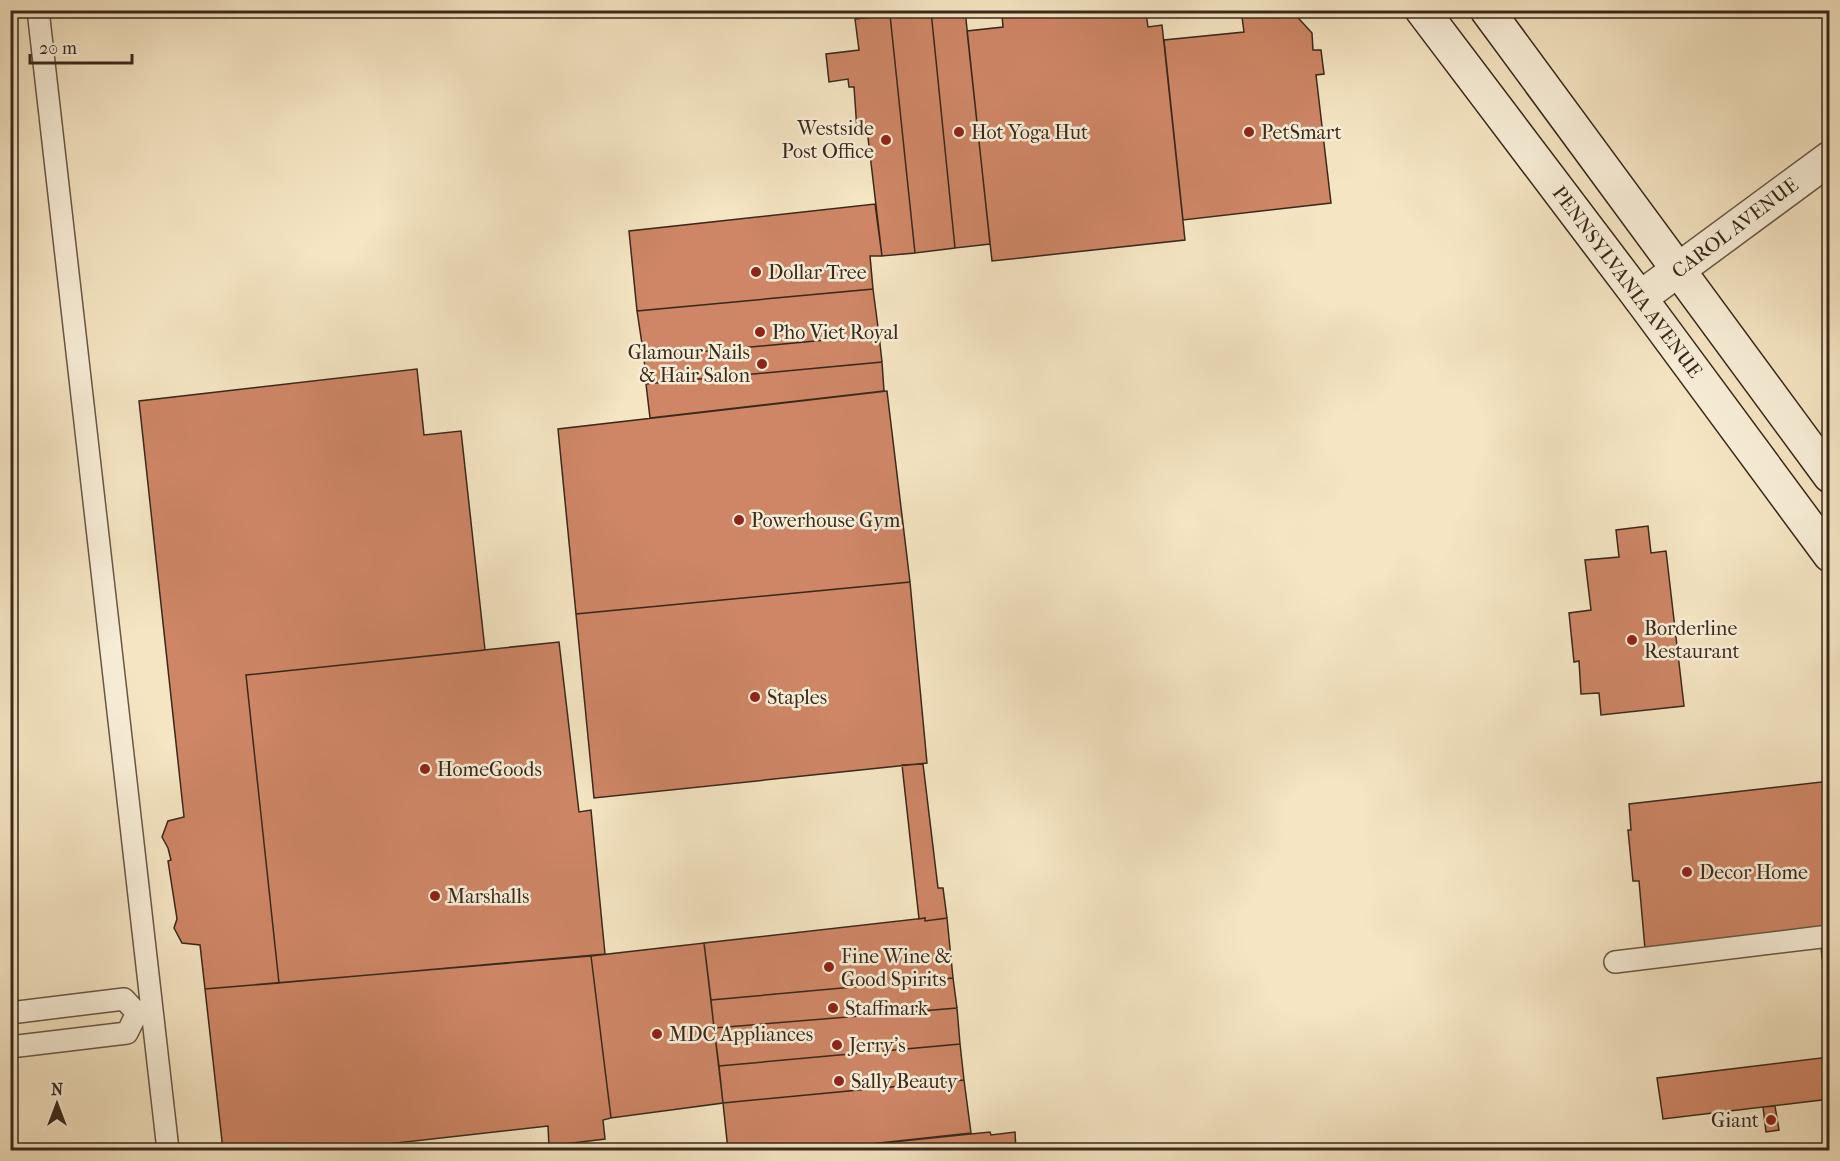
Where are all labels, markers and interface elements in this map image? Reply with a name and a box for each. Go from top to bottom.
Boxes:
scale bar [30,27,132,65]
text: 20 m [39,38,77,59]
place label: Westside Post Office [781,117,874,163]
place label: Hot Yoga Hut [971,121,1088,144]
place label: PetSmart [1261,121,1342,144]
marker: Hot Yoga Hut [952,125,966,139]
marker: PetSmart [1242,125,1256,139]
marker: Westside Post Office [879,133,893,147]
street label: CAROL AVENUE [1667,173,1803,283]
street label: PENNSYLVANIA AVENUE [1547,182,1707,382]
place label: Dollar Tree [768,261,867,284]
marker: Dollar Tree [749,265,763,279]
place label: Pho Viet Royal [772,321,899,344]
marker: Pho Viet Royal [753,325,767,339]
place label: Glamour Nails & Hair Salon [628,341,750,387]
marker: Glamour Nails & Hair Salon [755,357,769,371]
place label: Powerhouse Gym [751,509,901,532]
marker: Powerhouse Gym [732,513,746,527]
place label: Borderline Restaurant [1644,617,1740,663]
marker: Borderline Restaurant [1625,633,1639,647]
place label: Staples [767,686,827,709]
marker: Staples [748,690,762,704]
place label: HomeGoods [437,758,542,781]
marker: HomeGoods [418,762,432,776]
place label: Decor Home [1699,861,1808,884]
marker: Decor Home [1680,865,1694,879]
place label: Marshalls [447,885,529,908]
marker: Marshalls [428,889,442,903]
place label: Fine Wine & Good Spirits [841,945,951,991]
marker: Fine Wine & Good Spirits [822,960,836,974]
place label: Staffmark [845,997,929,1020]
marker: Staffmark [826,1001,840,1015]
place label: MDC Appliances [669,1023,813,1046]
marker: MDC Appliances [650,1027,664,1041]
place label: Jerry's [847,1034,906,1057]
marker: Jerry's [830,1038,844,1052]
place label: Sally Beauty [851,1070,959,1093]
north arrow [27,1074,87,1134]
marker: Sally Beauty [832,1074,846,1088]
text: N [51,1080,64,1099]
place label: Giant [1711,1109,1759,1132]
marker: Giant [1764,1113,1778,1127]

